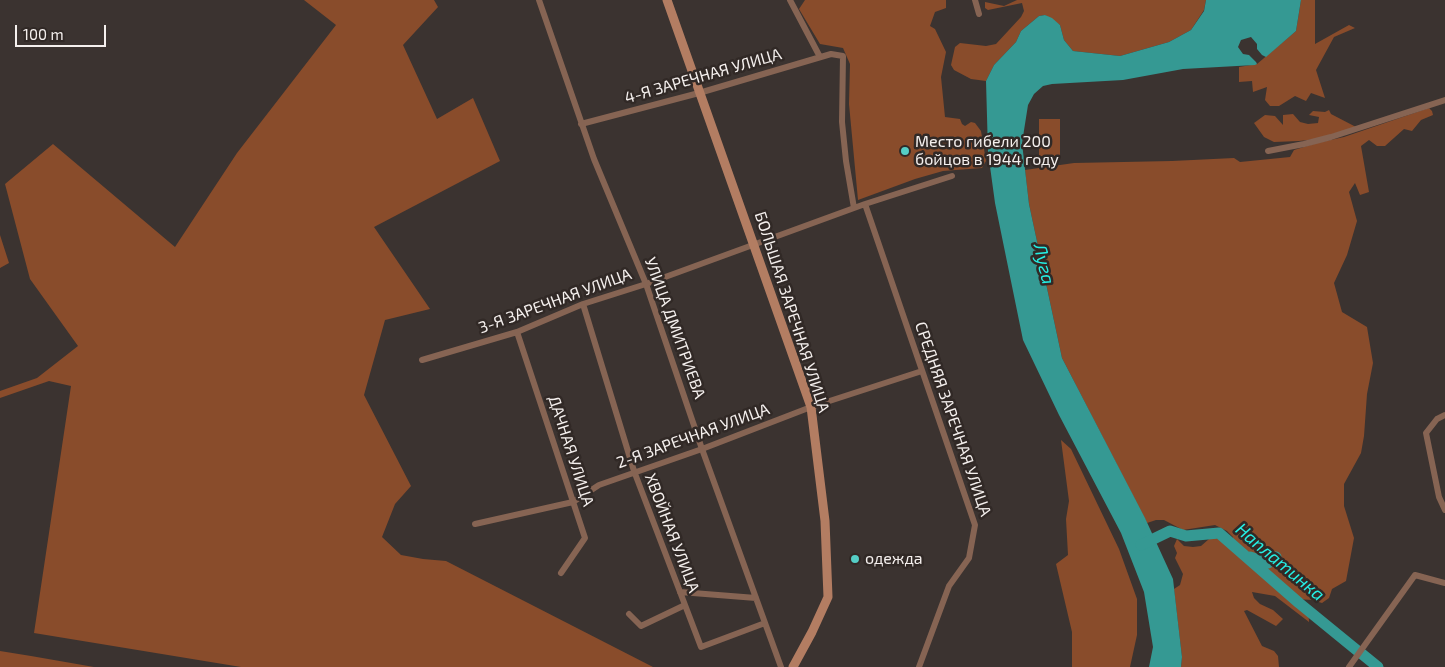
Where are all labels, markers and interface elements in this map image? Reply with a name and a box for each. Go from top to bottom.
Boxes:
scale bar [18,15,109,47]
text: 100 m [23,25,64,43]
street label: 4-Я ЗАРЕЧНАЯ УЛИЦА [622,44,784,108]
place label: Место гибели 200 бойцов в 1944 году [915,132,1059,170]
marker: Место гибели 200 бойцов в 1944 году [899,145,911,157]
street label: БОЛЬШАЯ ЗАРЕЧНАЯ УЛИЦА [750,209,834,415]
water label: Луга [1029,242,1059,286]
street label: УЛИЦА ДМИТРИЕВА [640,255,710,401]
street label: 3-Я ЗАРЕЧНАЯ УЛИЦА [476,264,634,338]
street label: СРЕДНЯЯ ЗАРЕЧНАЯ УЛИЦА [911,319,995,519]
street label: ДАЧНАЯ УЛИЦА [544,393,598,509]
street label: 2-Я ЗАРЕЧНАЯ УЛИЦА [614,399,772,473]
street label: ХВОЙНАЯ УЛИЦА [640,471,704,595]
water label: Наплатинка [1231,519,1329,605]
place label: одежда [865,549,923,569]
marker: одежда [849,553,861,565]

